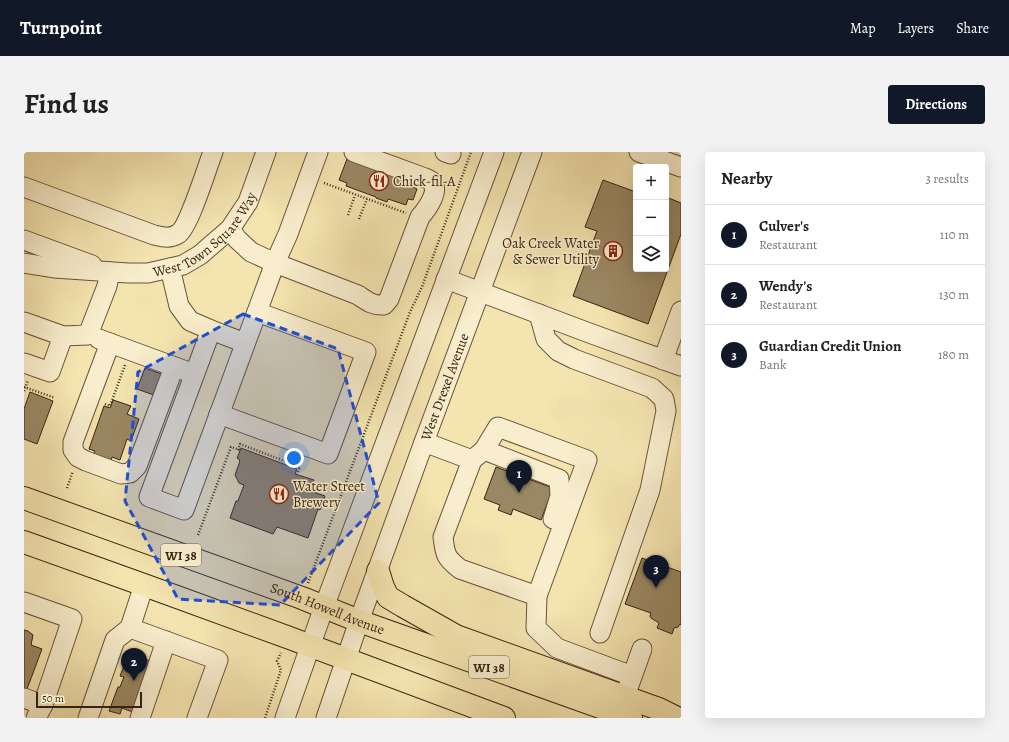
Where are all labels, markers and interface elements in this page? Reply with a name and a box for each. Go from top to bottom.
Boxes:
text: Turnpoint [20,15,102,41]
text: Map [850,19,876,38]
text: Layers [898,19,934,38]
text: Share [956,19,989,38]
text: Find us [24,85,109,123]
button: Directions [888,85,985,124]
map controls [633,164,669,272]
button: + [633,164,669,200]
text: Nearby [721,167,772,190]
restaurant icon: Chick-fil-A [368,170,390,192]
text: 3 results [925,170,969,187]
place label: Chick-fil-A [393,172,456,191]
street label: West Town Square Way [150,189,261,281]
button: − [633,200,669,236]
text: Culver's [759,216,809,236]
text: 1 [732,226,736,243]
text: 110 m [940,226,969,243]
place label: Oak Creek Water & Sewer Utility [502,234,600,269]
button: layers [633,236,669,272]
text: Restaurant [759,236,817,253]
building icon: Oak Creek Water & Sewer Utility [602,240,624,262]
text: Wendy's [759,276,812,296]
text: 2 [731,286,737,303]
text: 130 m [939,286,969,303]
text: Restaurant [759,296,817,313]
street label: West Drexel Avenue [416,330,473,444]
text: Guardian Credit Union [759,336,901,356]
text: 3 [731,346,737,363]
text: 180 m [938,346,969,363]
text: Bank [759,356,786,373]
your location [284,448,304,468]
pin: 1 [506,460,532,493]
place label: Water Street Brewery [292,477,365,512]
restaurant icon: Water Street Brewery [268,483,290,505]
road number: WI 38 [161,544,201,566]
pin: 3 [643,555,669,588]
street label: South Howell Avenue [268,578,387,639]
pin: 2 [121,648,147,681]
road number: WI 38 [469,656,509,678]
scale bar [36,690,142,709]
text: 50 m [42,691,64,706]

